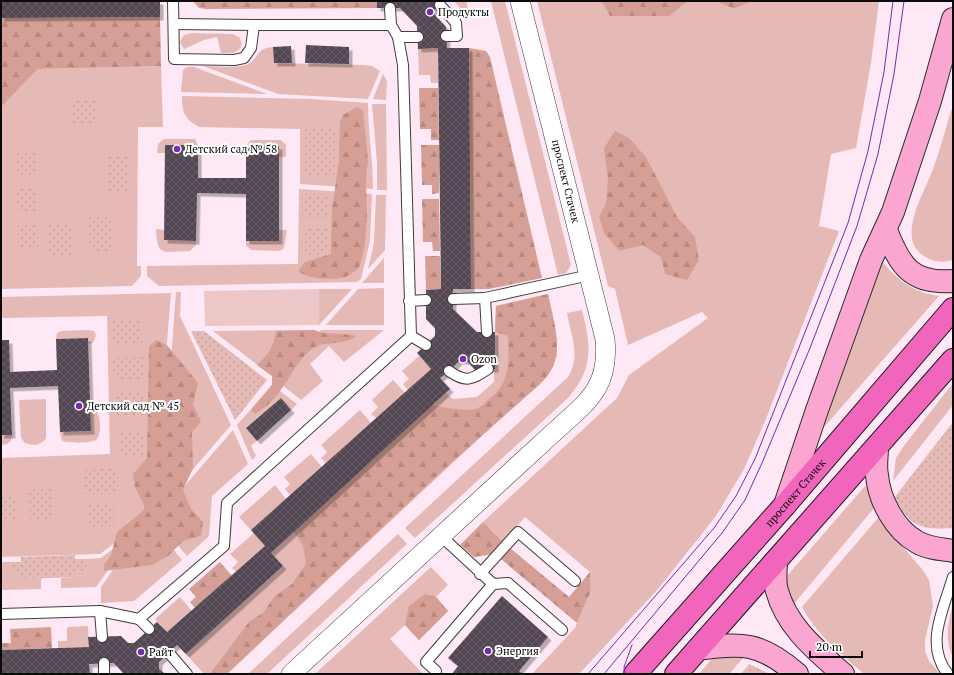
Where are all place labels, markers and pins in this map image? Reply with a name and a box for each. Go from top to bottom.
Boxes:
place label: Продукты [438,5,489,19]
marker: Продукты [425,7,435,17]
place label: Детский сад № 58 [185,142,277,156]
marker: Детский сад № 58 [172,144,182,154]
place label: Ozon [471,352,497,366]
marker: Ozon [458,354,468,364]
place label: Детский сад № 45 [87,399,179,413]
marker: Детский сад № 45 [74,401,84,411]
place label: Энергия [496,644,539,658]
place label: Райт [149,645,174,659]
marker: Энергия [483,646,493,656]
marker: Райт [136,647,146,657]

